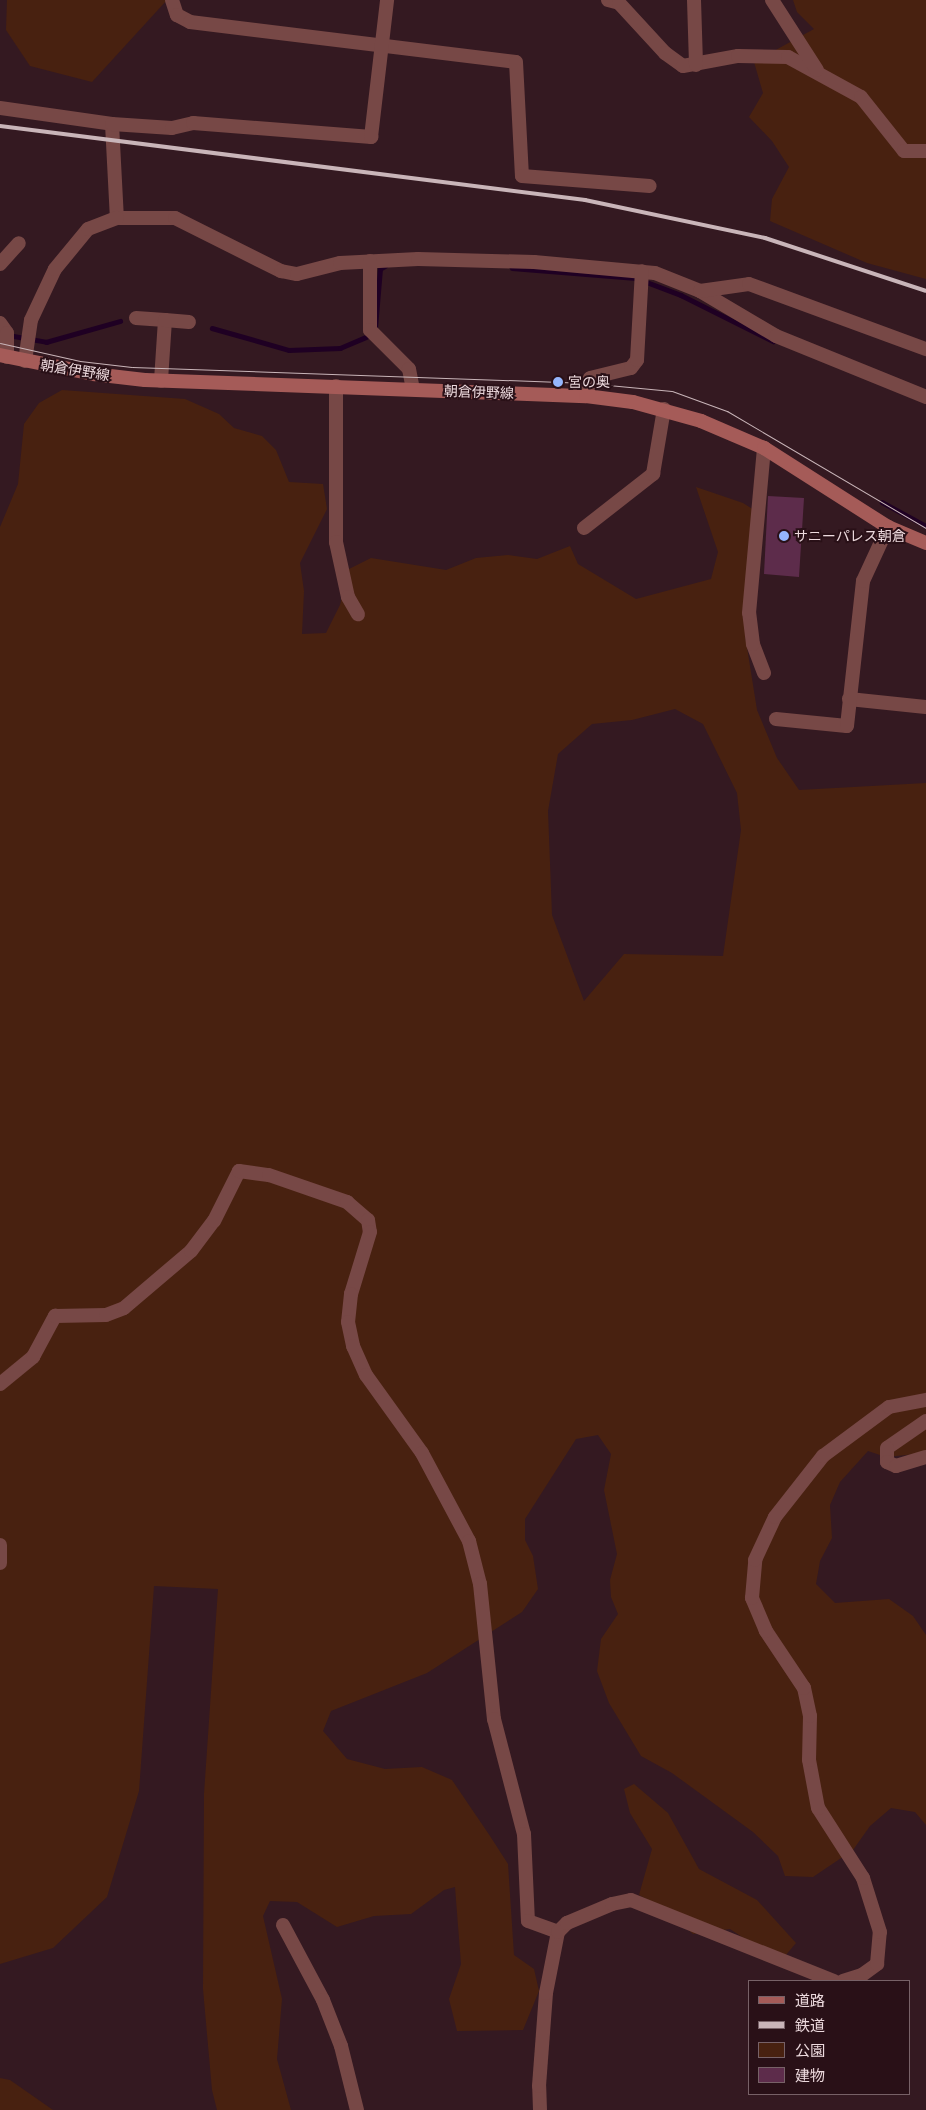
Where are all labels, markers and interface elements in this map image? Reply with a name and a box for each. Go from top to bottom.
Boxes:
street label: 朝倉伊野線 [39,356,111,384]
place label: 宮の奥 [568,374,610,390]
marker: 宮の奥 [552,376,564,388]
street label: 朝倉伊野線 [444,382,514,402]
place label: サニーパレス朝倉 [794,528,906,544]
marker: サニーパレス朝倉 [778,530,790,542]
legend [748,1980,911,2095]
text: 道路 [795,1992,825,2009]
text: 鉄道 [795,2017,825,2034]
text: 公園 [795,2042,825,2059]
text: 建物 [795,2067,825,2084]

